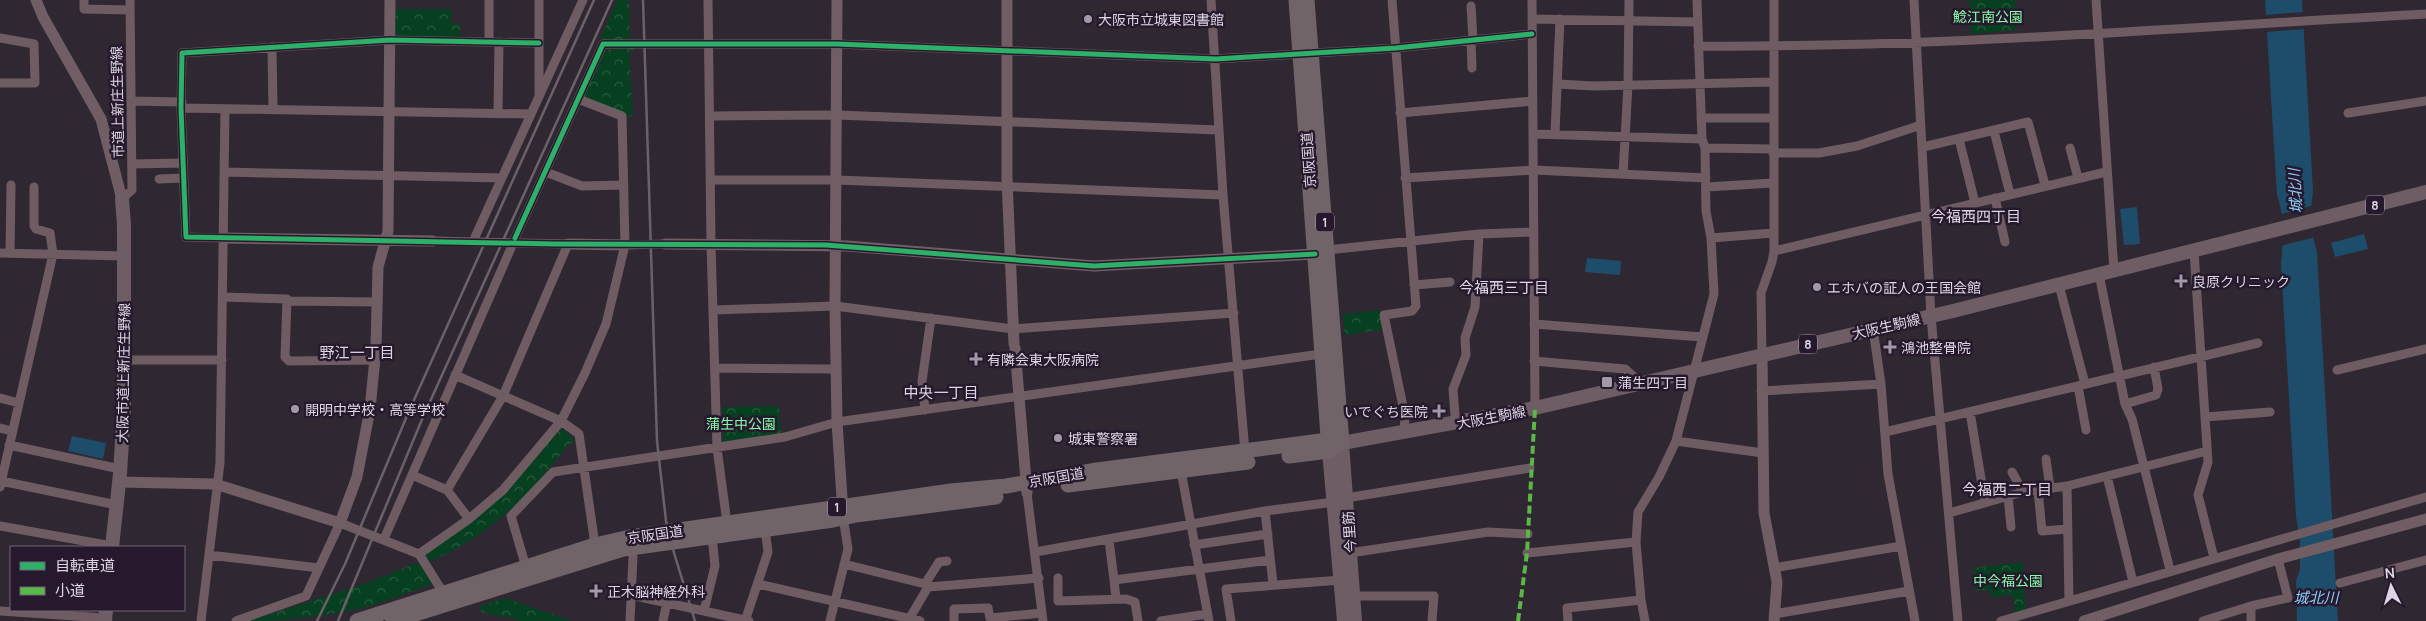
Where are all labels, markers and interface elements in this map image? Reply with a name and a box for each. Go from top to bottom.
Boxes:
park label: 鯰江南公園 [1953,7,2023,26]
place label: 大阪市立城東図書館 [1098,10,1224,29]
marker: 大阪市立城東図書館 [1082,13,1094,25]
street label: 市道上新庄生野線 [107,46,127,158]
street label: 京阪国道 [1297,131,1319,189]
water label: 城北川 [2283,166,2307,214]
road number: 8 [2366,196,2384,214]
district label: 今福西四丁目 [1931,206,2021,227]
road number: 1 [1316,212,1334,232]
place label: 良原クリニック [2192,272,2290,291]
marker: 良原クリニック [2174,274,2188,288]
district label: 今福西三丁目 [1459,277,1549,298]
place label: エホバの証人の王国会館 [1827,278,1981,297]
marker: エホバの証人の王国会館 [1811,281,1823,293]
street label: 大阪市道上新庄生野線 [112,303,134,443]
street label: 大阪生駒線 [1850,309,1922,343]
road number: 8 [1799,334,1817,354]
place label: 鴻池整骨院 [1901,338,1971,357]
marker: 鴻池整骨院 [1883,340,1897,354]
district label: 野江一丁目 [319,342,395,363]
place label: 有隣会東大阪病院 [987,350,1099,369]
marker: 有隣会東大阪病院 [969,352,983,366]
place label: 蒲生四丁目 [1618,373,1688,392]
marker: 蒲生四丁目 [1600,375,1614,389]
district label: 中央一丁目 [903,382,979,403]
place label: 開明中学校・高等学校 [305,400,445,419]
street label: 大阪生駒線 [1455,401,1527,433]
place label: いでぐち医院 [1344,402,1428,421]
marker: 開明中学校・高等学校 [289,403,301,415]
marker: いでぐち医院 [1432,404,1446,418]
park label: 蒲生中公園 [706,414,776,433]
place label: 城東警察署 [1068,429,1138,448]
marker: 城東警察署 [1052,432,1064,444]
street label: 京阪国道 [1027,463,1085,491]
district label: 今福西二丁目 [1962,479,2052,500]
road number: 1 [828,498,846,516]
street label: 今里筋 [1338,510,1360,554]
street label: 京阪国道 [626,521,684,547]
legend [10,546,185,611]
text: 自転車道 [55,555,115,576]
north arrow [2366,561,2416,611]
text: N [2384,563,2396,582]
park label: 中今福公園 [1973,571,2043,590]
text: 小道 [55,580,85,601]
place label: 正木脳神経外科 [607,582,705,601]
marker: 正木脳神経外科 [589,584,603,598]
water label: 城北川 [2293,587,2340,608]

